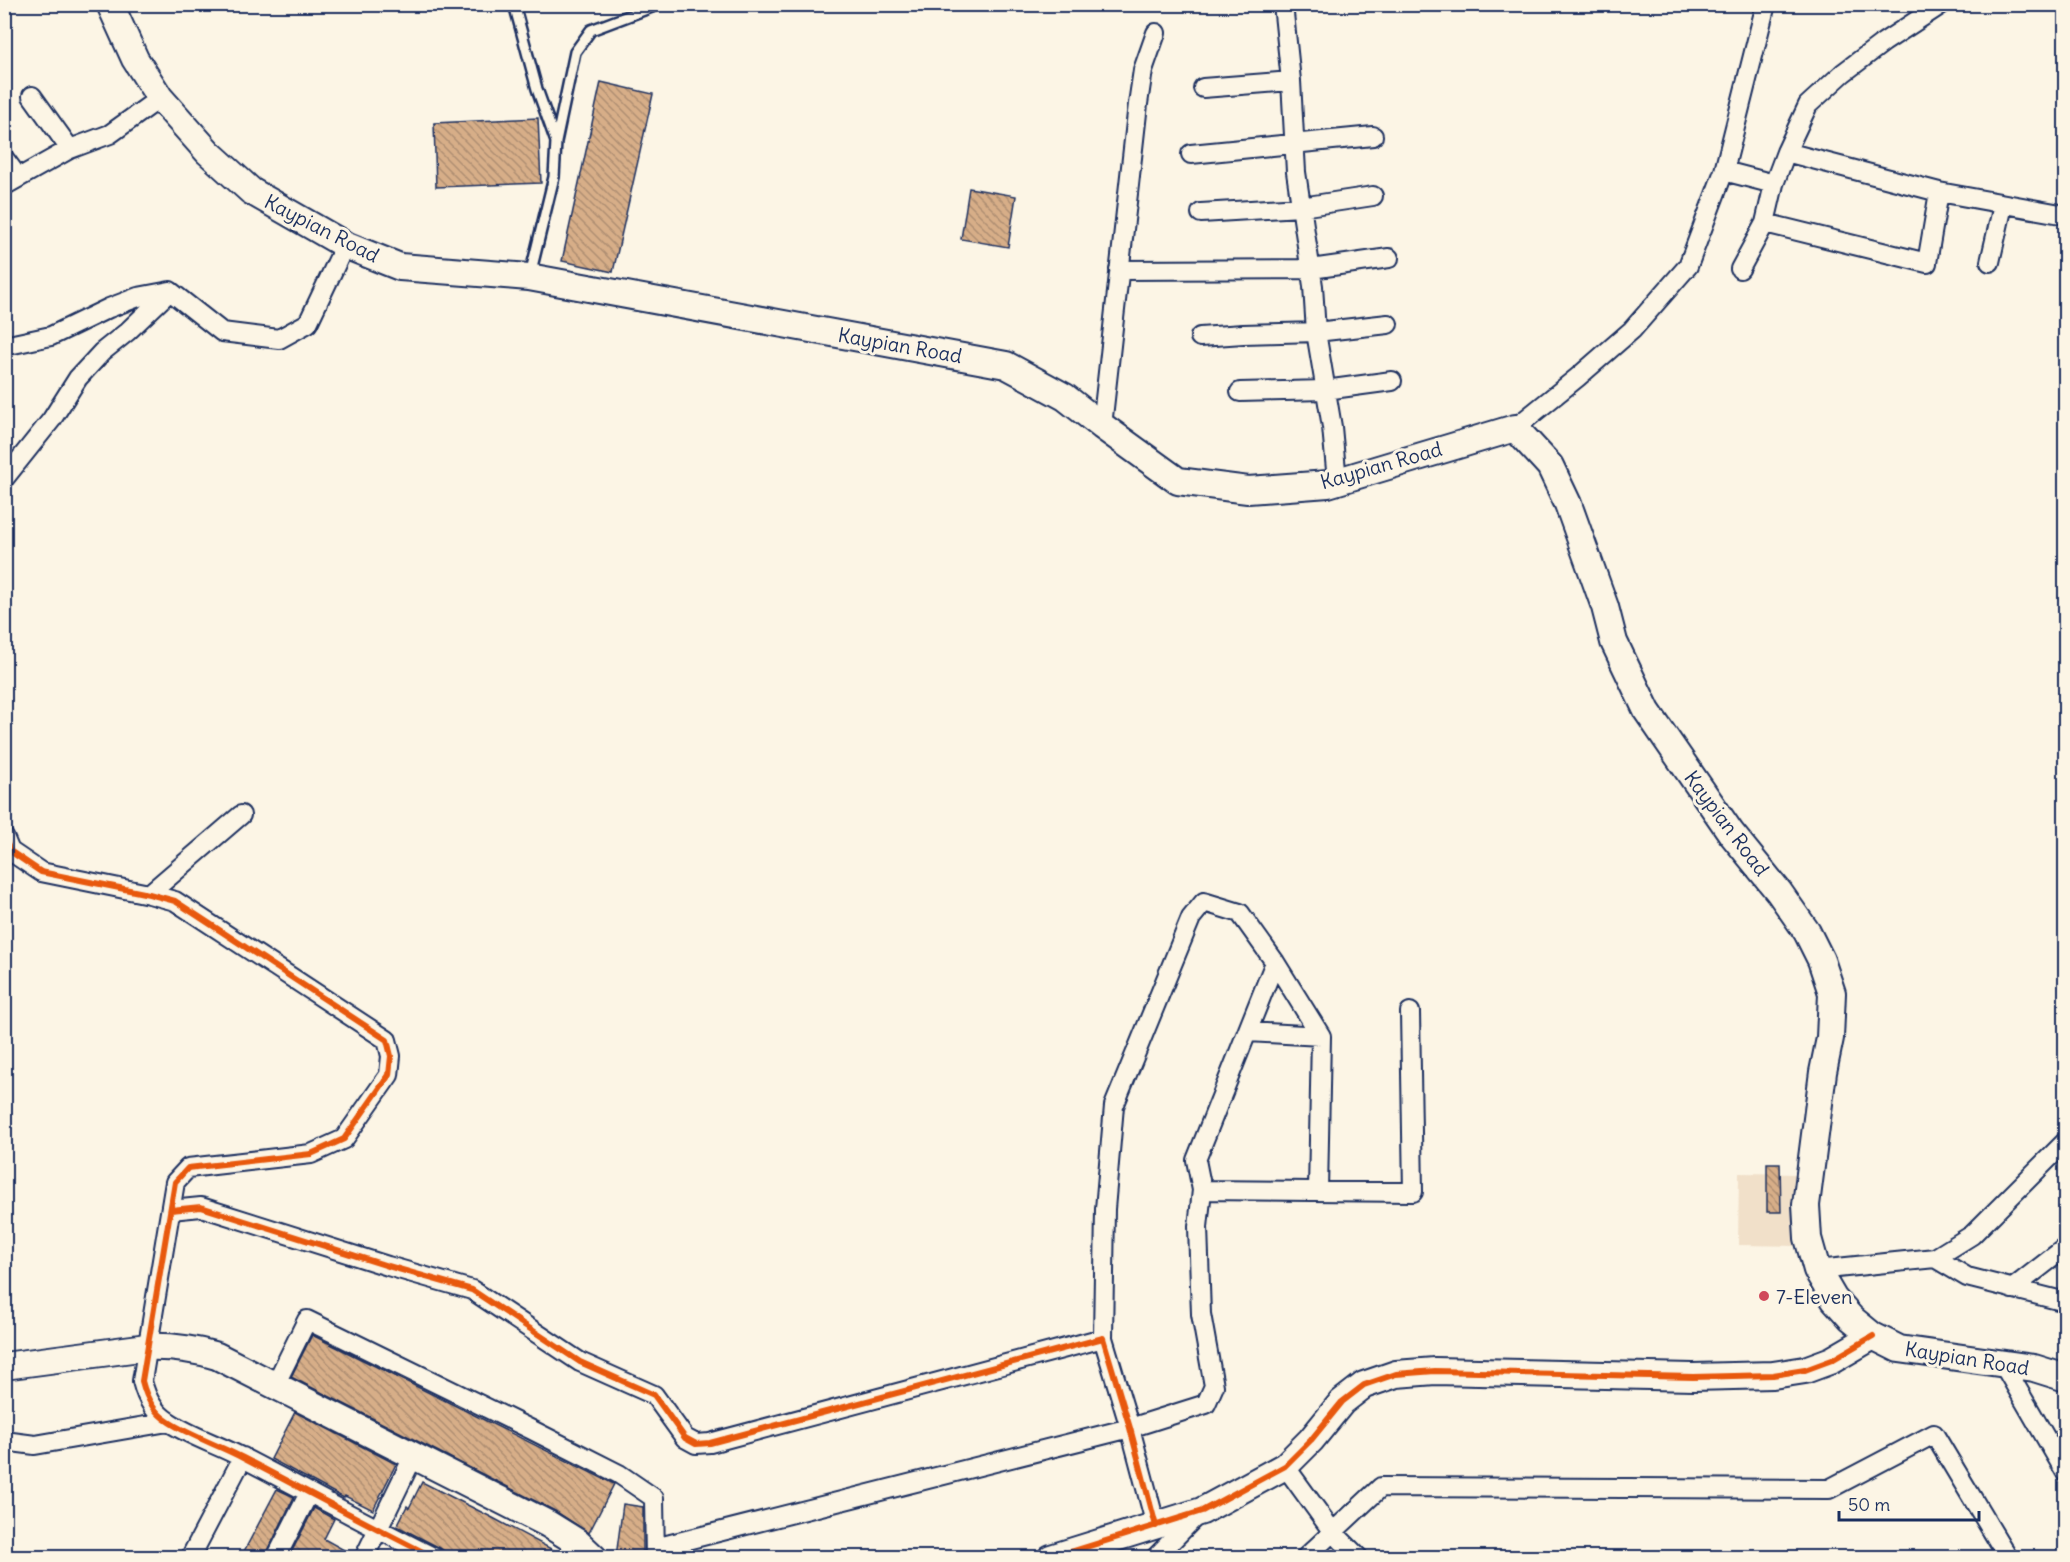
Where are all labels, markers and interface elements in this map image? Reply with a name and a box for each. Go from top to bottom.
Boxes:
street label: Kaypian Road [260,188,384,268]
street label: Kaypian Road [836,322,964,368]
street label: Kaypian Road [1317,436,1445,494]
street label: Kaypian Road [1679,765,1775,881]
place label: 7-Eleven [1776,1284,1853,1309]
marker: 7-Eleven [1757,1289,1771,1303]
street label: Kaypian Road [1903,1336,2031,1380]
scale bar [1839,1484,1978,1522]
text: 50 m [1848,1493,1890,1516]

